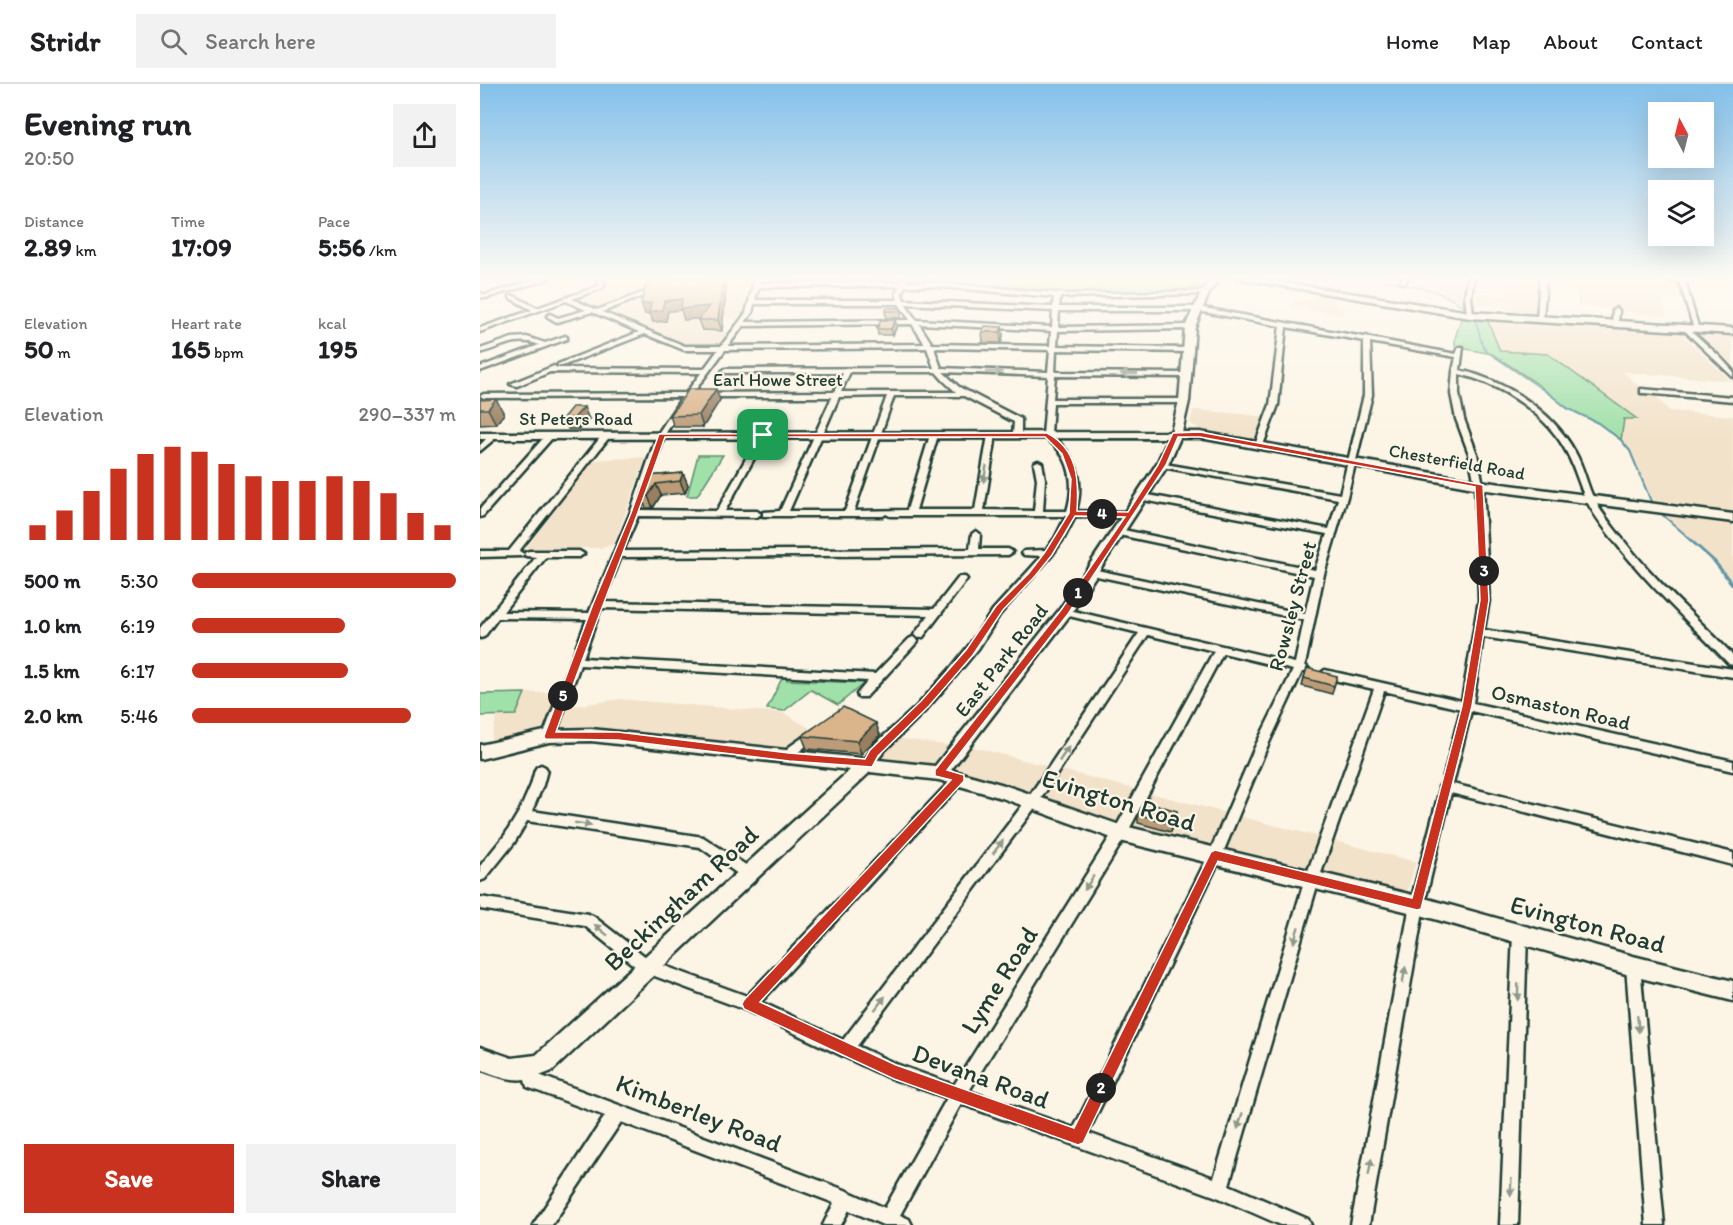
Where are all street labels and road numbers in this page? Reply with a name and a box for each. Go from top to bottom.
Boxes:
street label: Earl Howe Street [713,369,843,391]
street label: St Peters Road [519,408,633,430]
street label: Chesterfield Road [1387,439,1527,485]
street label: Rowsley Street [1263,538,1321,674]
street label: East Park Road [949,598,1053,722]
street label: Osmaston Road [1489,679,1634,735]
street label: Evington Road [1038,761,1200,839]
street label: Beckingham Road [597,818,765,978]
street label: Evington Road [1507,888,1669,960]
street label: Lyme Road [953,920,1045,1040]
street label: Devana Road [908,1036,1054,1116]
street label: Kimberley Road [612,1067,786,1159]

